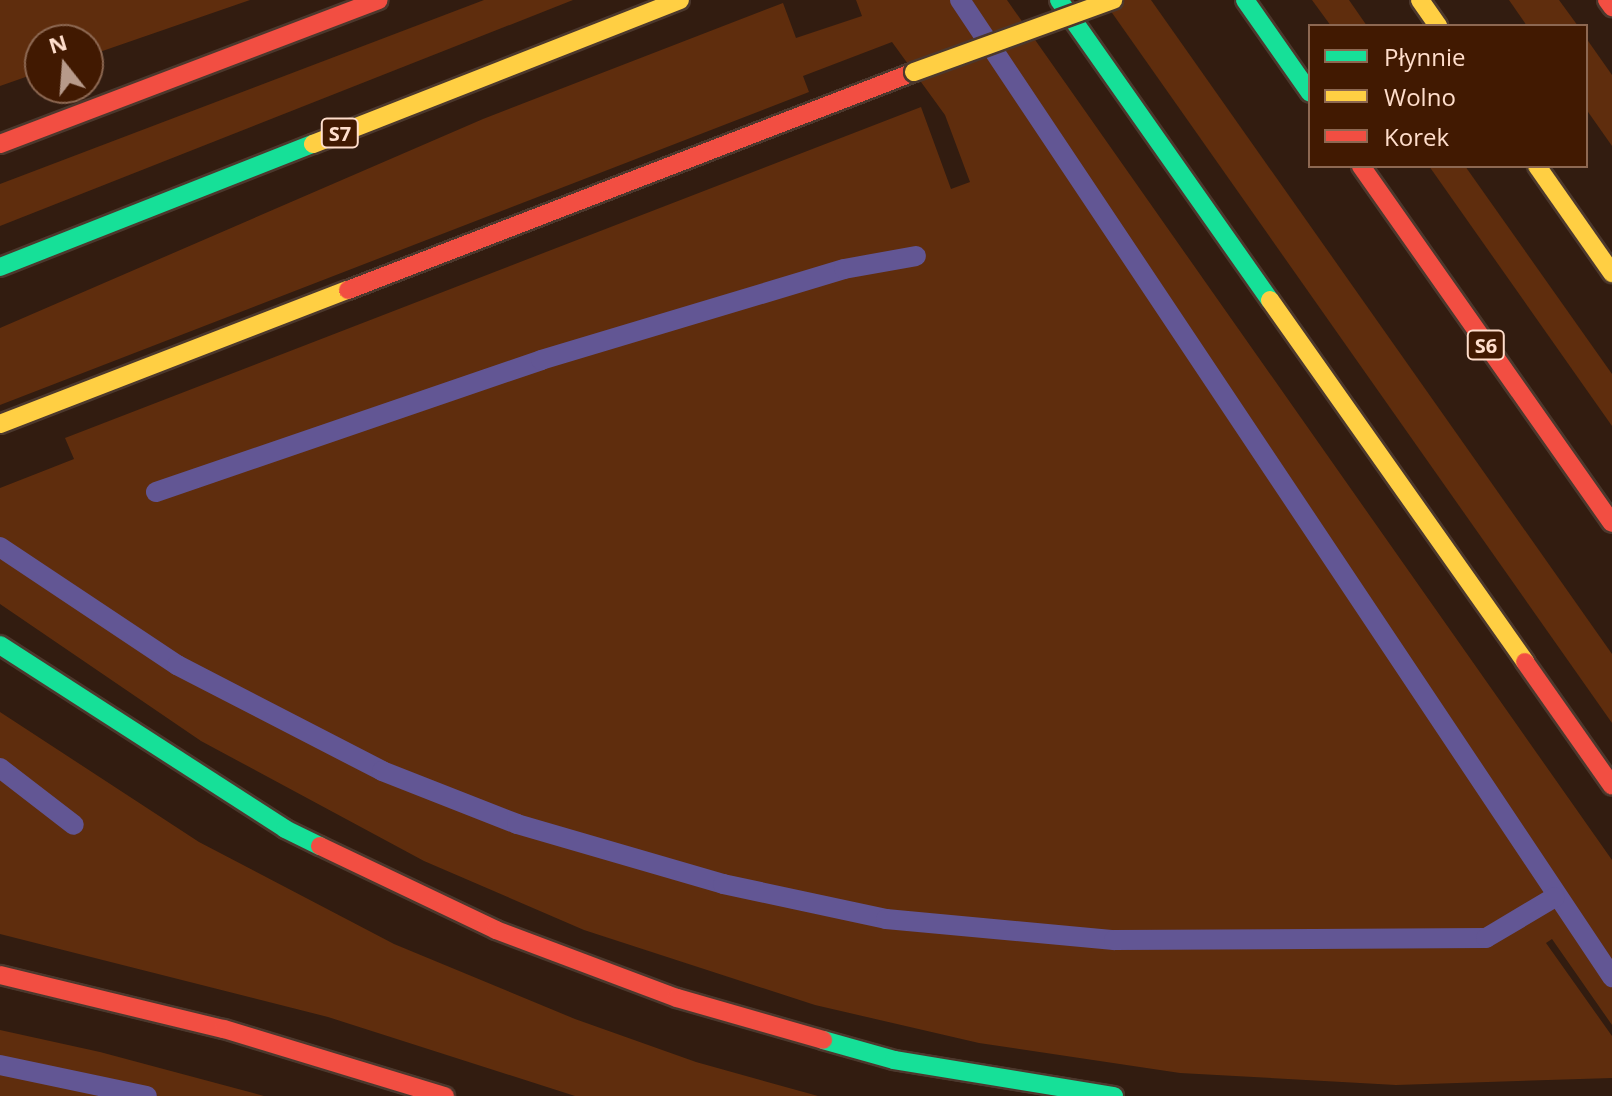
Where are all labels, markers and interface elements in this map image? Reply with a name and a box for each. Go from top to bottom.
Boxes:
north arrow [24,24,104,104]
legend [1308,24,1588,168]
text: N [45,26,71,60]
text: Płynnie [1384,40,1466,73]
text: Wolno [1384,80,1456,113]
road number: S7 [320,117,360,149]
text: Korek [1384,120,1449,153]
road number: S6 [1466,329,1506,361]

